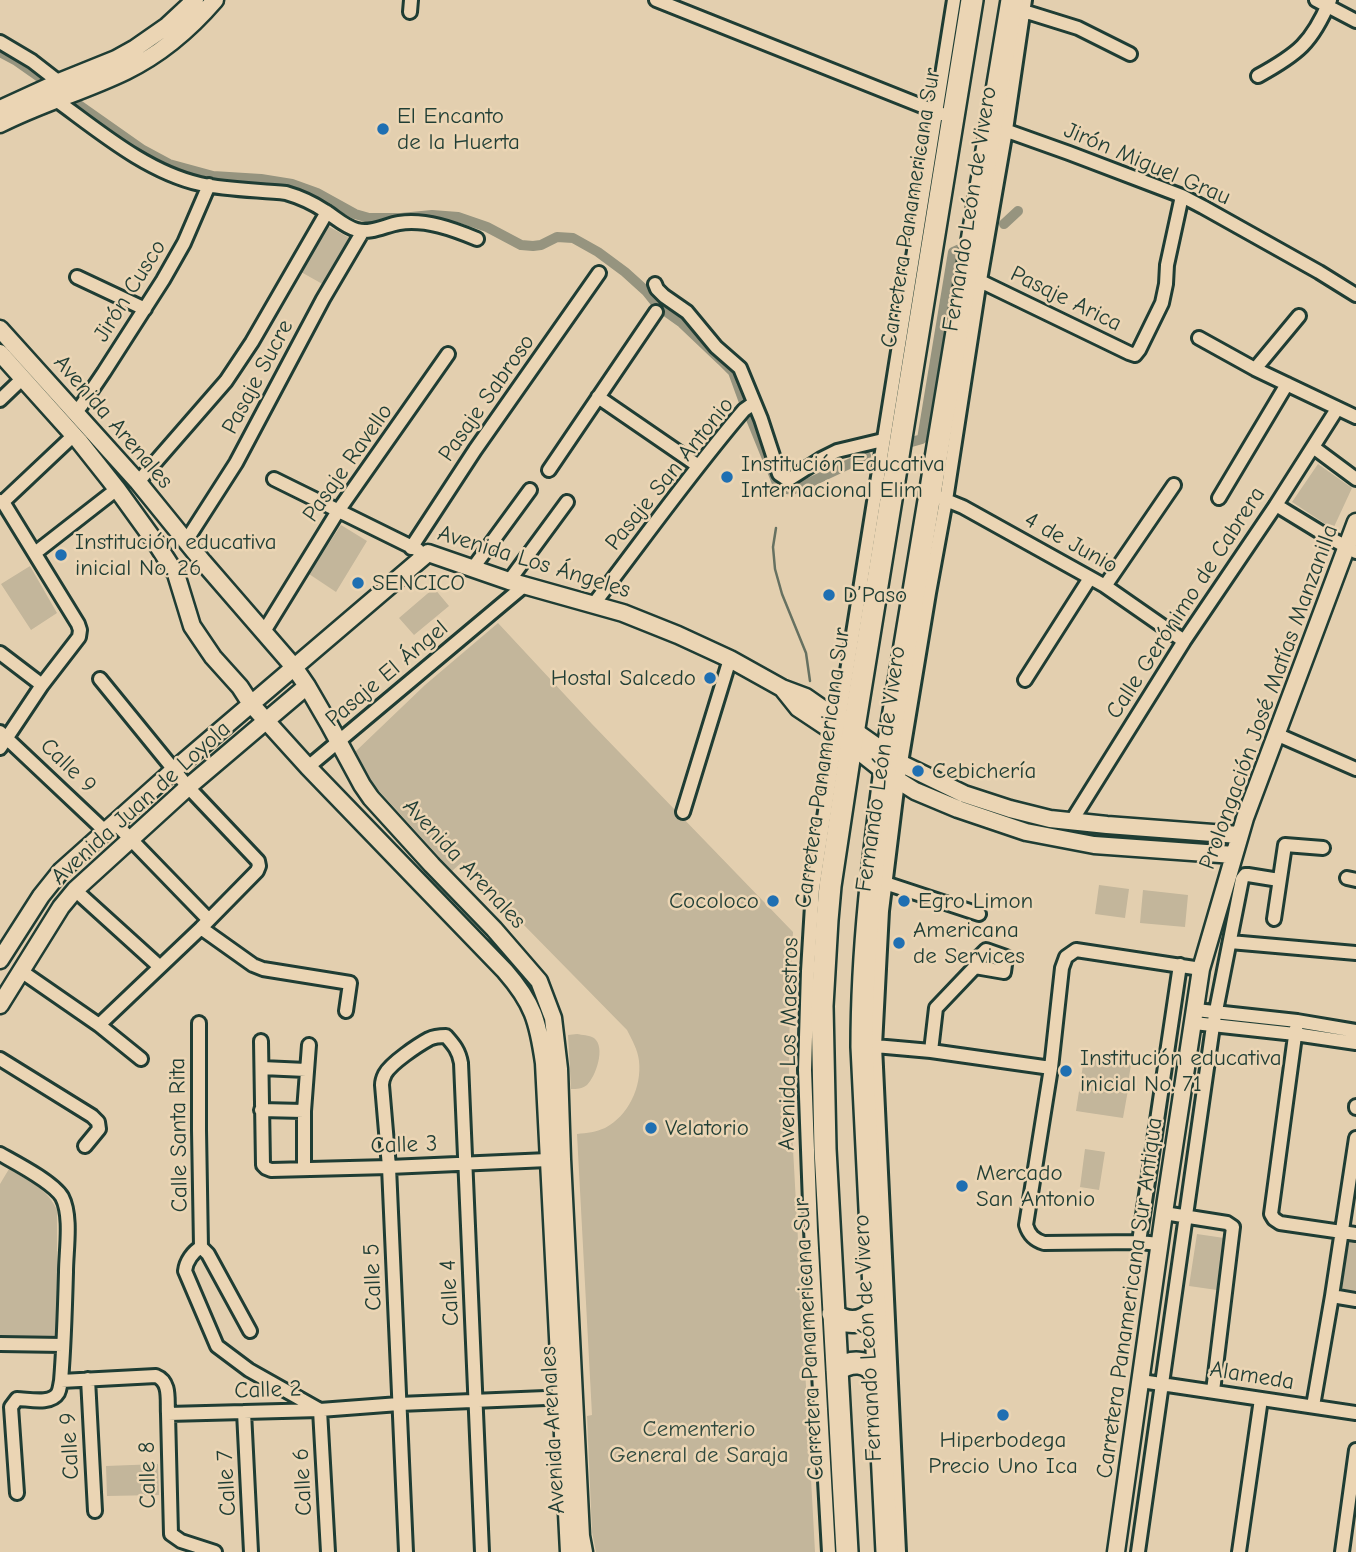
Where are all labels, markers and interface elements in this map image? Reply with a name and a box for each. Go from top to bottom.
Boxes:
street label: Carretera Panamericana Sur [875,66,947,350]
street label: Fernando León de Vivero [937,85,1003,333]
place label: El Encanto de la Huerta [397,102,520,156]
street label: Jirón Miguel Grau [1060,116,1234,212]
marker: El Encanto de la Huerta [375,121,391,137]
street label: Jirón Cusco [88,235,172,347]
street label: Pasaje Arica [1006,260,1126,338]
street label: Pasaje Sucre [216,315,300,439]
street label: Pasaje Sabroso [433,329,541,467]
street label: Avenida Arenales [47,350,179,494]
street label: Pasaje San Antonio [600,392,740,556]
street label: Pasaje Ravello [297,399,399,527]
place label: Institución Educativa Internacional Elim [741,450,945,504]
marker: Institución Educativa Internacional Elim [719,469,735,485]
street label: Calle Gerónimo de Cabrera [1101,482,1271,724]
street label: 4 de Junio [1019,506,1123,580]
street label: Avenida Los Ángeles [434,520,634,604]
street label: Prolongación José Matías Manzanilla [1194,521,1344,873]
place label: Institución educativa inicial No. 26 [75,528,277,582]
marker: Institución educativa inicial No. 26 [53,547,69,563]
place label: SENCICO [372,569,465,597]
marker: SENCICO [350,575,366,591]
place label: D’Paso [843,581,907,609]
marker: D’Paso [821,587,837,603]
street label: Pasaje El Ángel [320,615,454,733]
street label: Carretera Panamericana Sur [790,626,856,910]
street label: Fernando León de Vivero [850,644,912,894]
place label: Hostal Salcedo [551,664,696,692]
marker: Hostal Salcedo [702,670,718,686]
street label: Avenida Juan de Loyola [46,715,236,891]
street label: Calle 9 [34,733,102,799]
place label: Cebichería [932,757,1036,785]
marker: Cebichería [910,763,926,779]
street label: Avenida Arenales [397,793,531,935]
place label: Cocoloco [669,887,759,915]
place label: Egro Limon [918,887,1033,915]
marker: Cocoloco [765,893,781,909]
marker: Egro Limon [896,893,912,909]
place label: Americana de Services [913,916,1025,970]
marker: Americana de Services [891,935,907,951]
street label: Avenida Los Maestros [773,937,805,1151]
place label: Institución educativa inicial No. 71 [1080,1044,1282,1098]
street label: Calle Santa Rita [164,1057,194,1213]
marker: Institución educativa inicial No. 71 [1058,1063,1074,1079]
place label: Velatorio [665,1114,749,1142]
street label: Carretera Panamericana Sur Antiqua [1091,1116,1169,1480]
marker: Velatorio [643,1120,659,1136]
street label: Calle 3 [370,1130,438,1160]
place label: Mercado San Antonio [976,1159,1095,1213]
marker: Mercado San Antonio [954,1178,970,1194]
street label: Carretera Panamericana Sur [788,1197,830,1481]
street label: Fernando León de Vivero [848,1214,888,1462]
street label: Calle 5 [358,1243,388,1311]
street label: Calle 4 [434,1259,466,1327]
street label: Avenida Arenales [535,1345,571,1515]
street label: Alameda [1208,1356,1296,1396]
street label: Calle 2 [234,1375,302,1405]
marker: Hiperbodega Precio Uno Ica [995,1407,1011,1423]
street label: Calle 9 [54,1412,86,1480]
park label: Cementerio General de Saraja [609,1415,789,1469]
place label: Hiperbodega Precio Uno Ica [928,1426,1078,1480]
street label: Calle 8 [134,1441,162,1509]
street label: Calle 6 [287,1447,319,1517]
street label: Calle 7 [211,1449,243,1517]

